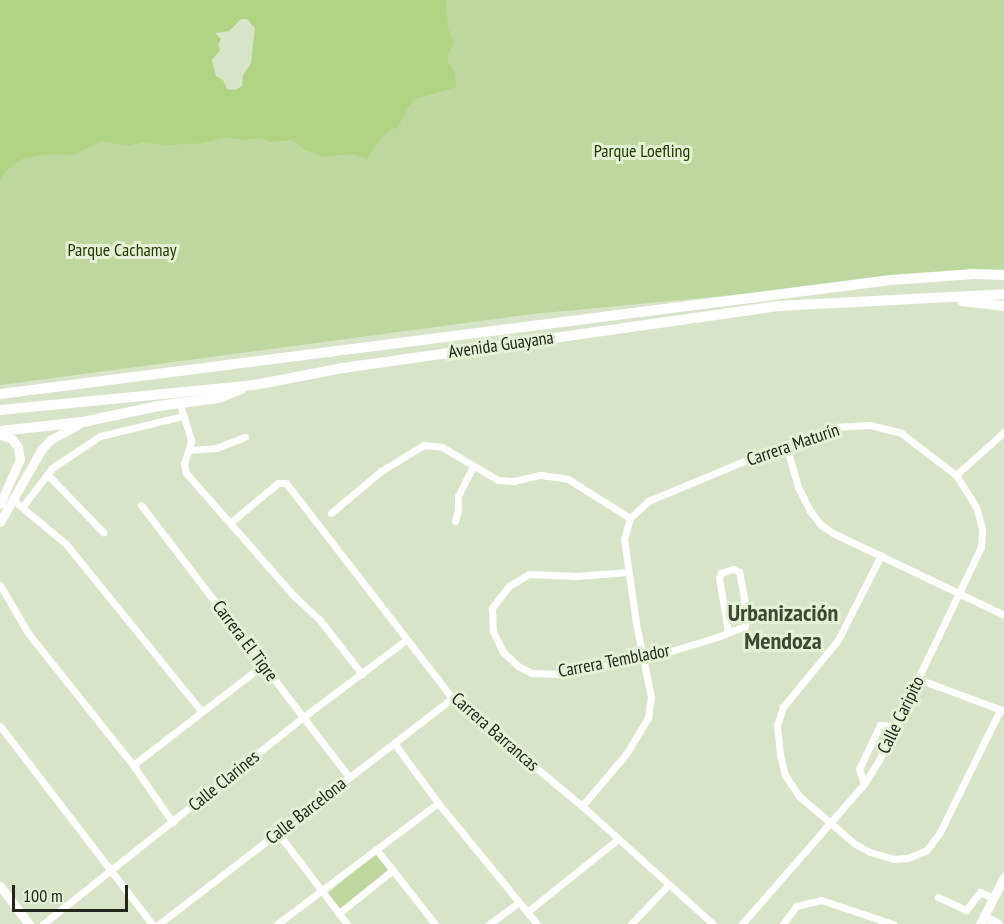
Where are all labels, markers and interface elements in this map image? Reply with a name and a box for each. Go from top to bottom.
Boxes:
park label: Parque Loefling [594,140,690,162]
park label: Parque Cachamay [67,239,177,261]
street label: Avenida Guayana [447,327,555,363]
street label: Carrera Maturín [744,419,842,471]
street label: Carrera El Tigre [207,596,283,686]
district label: Urbanización Mendoza [728,599,838,655]
street label: Carrera Temblador [556,640,672,682]
street label: Calle Caripito [873,673,929,757]
street label: Carrera Barrancas [447,688,543,776]
street label: Calle Clarines [184,746,264,816]
street label: Calle Barcelona [262,773,350,849]
scale bar [15,873,130,911]
text: 100 m [23,884,63,907]

